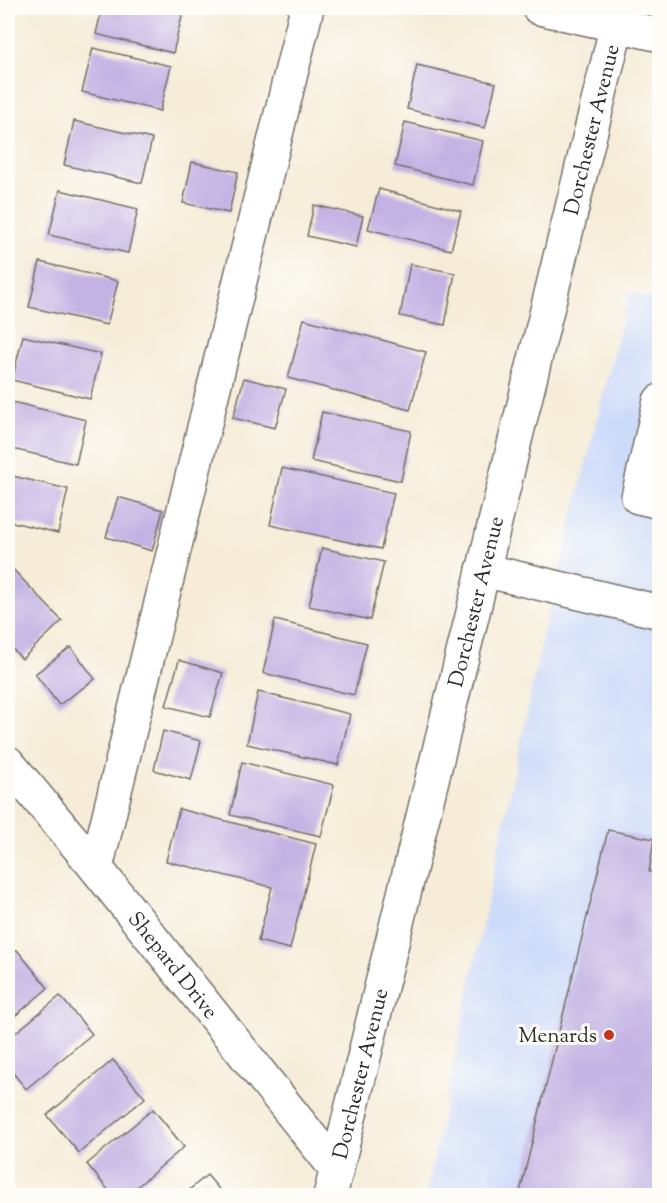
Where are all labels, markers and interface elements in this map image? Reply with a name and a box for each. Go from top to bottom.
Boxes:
street label: Dorchester Avenue [558,41,629,219]
street label: Dorchester Avenue [442,513,513,691]
street label: Shepard Drive [119,906,224,1026]
street label: Dorchester Avenue [327,985,397,1163]
place label: Menards [518,1022,597,1052]
marker: Menards [602,1028,616,1042]

